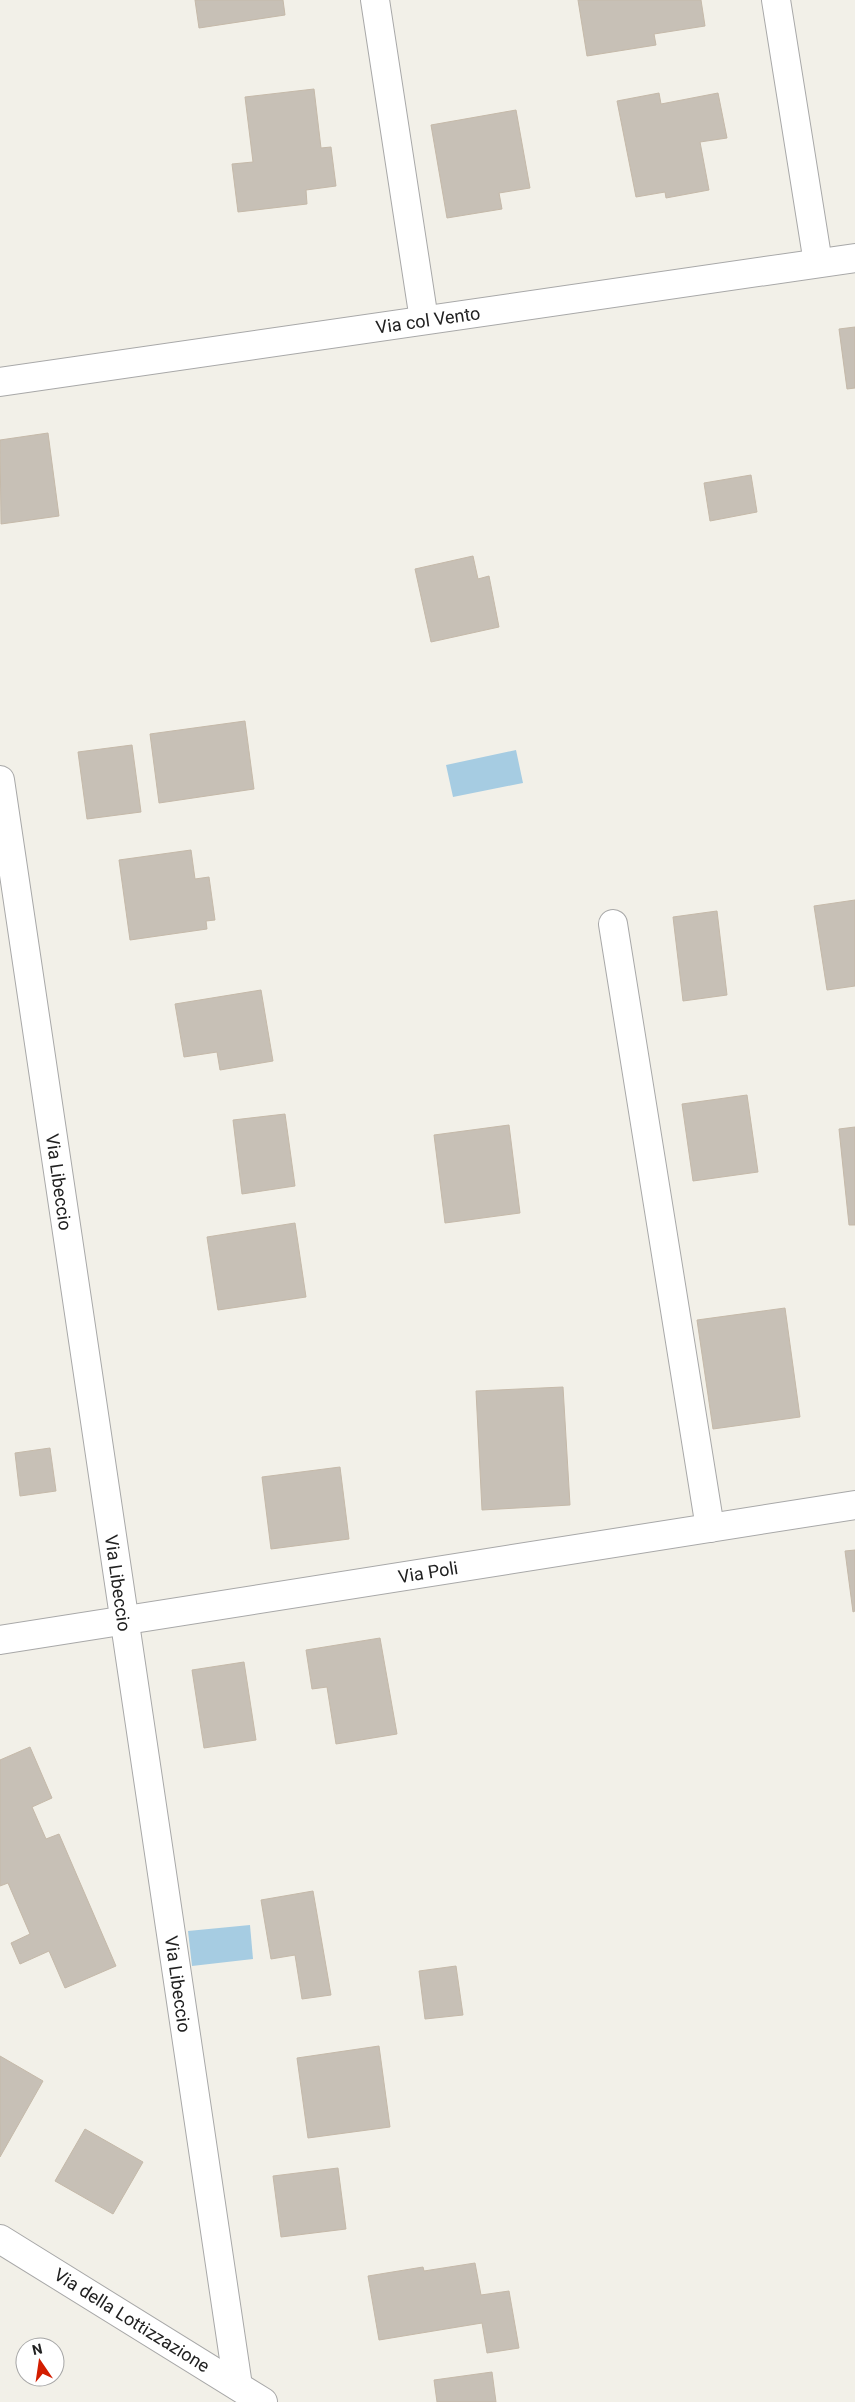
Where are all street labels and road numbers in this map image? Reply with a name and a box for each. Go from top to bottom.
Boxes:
street label: Via col Vento [374,302,482,338]
street label: Via Libeccio [42,1132,76,1232]
street label: Via Libeccio [101,1533,135,1633]
street label: Via Poli [397,1557,459,1587]
street label: Via Libeccio [161,1934,195,2034]
street label: Via della Lottizzazione [50,2264,214,2376]

